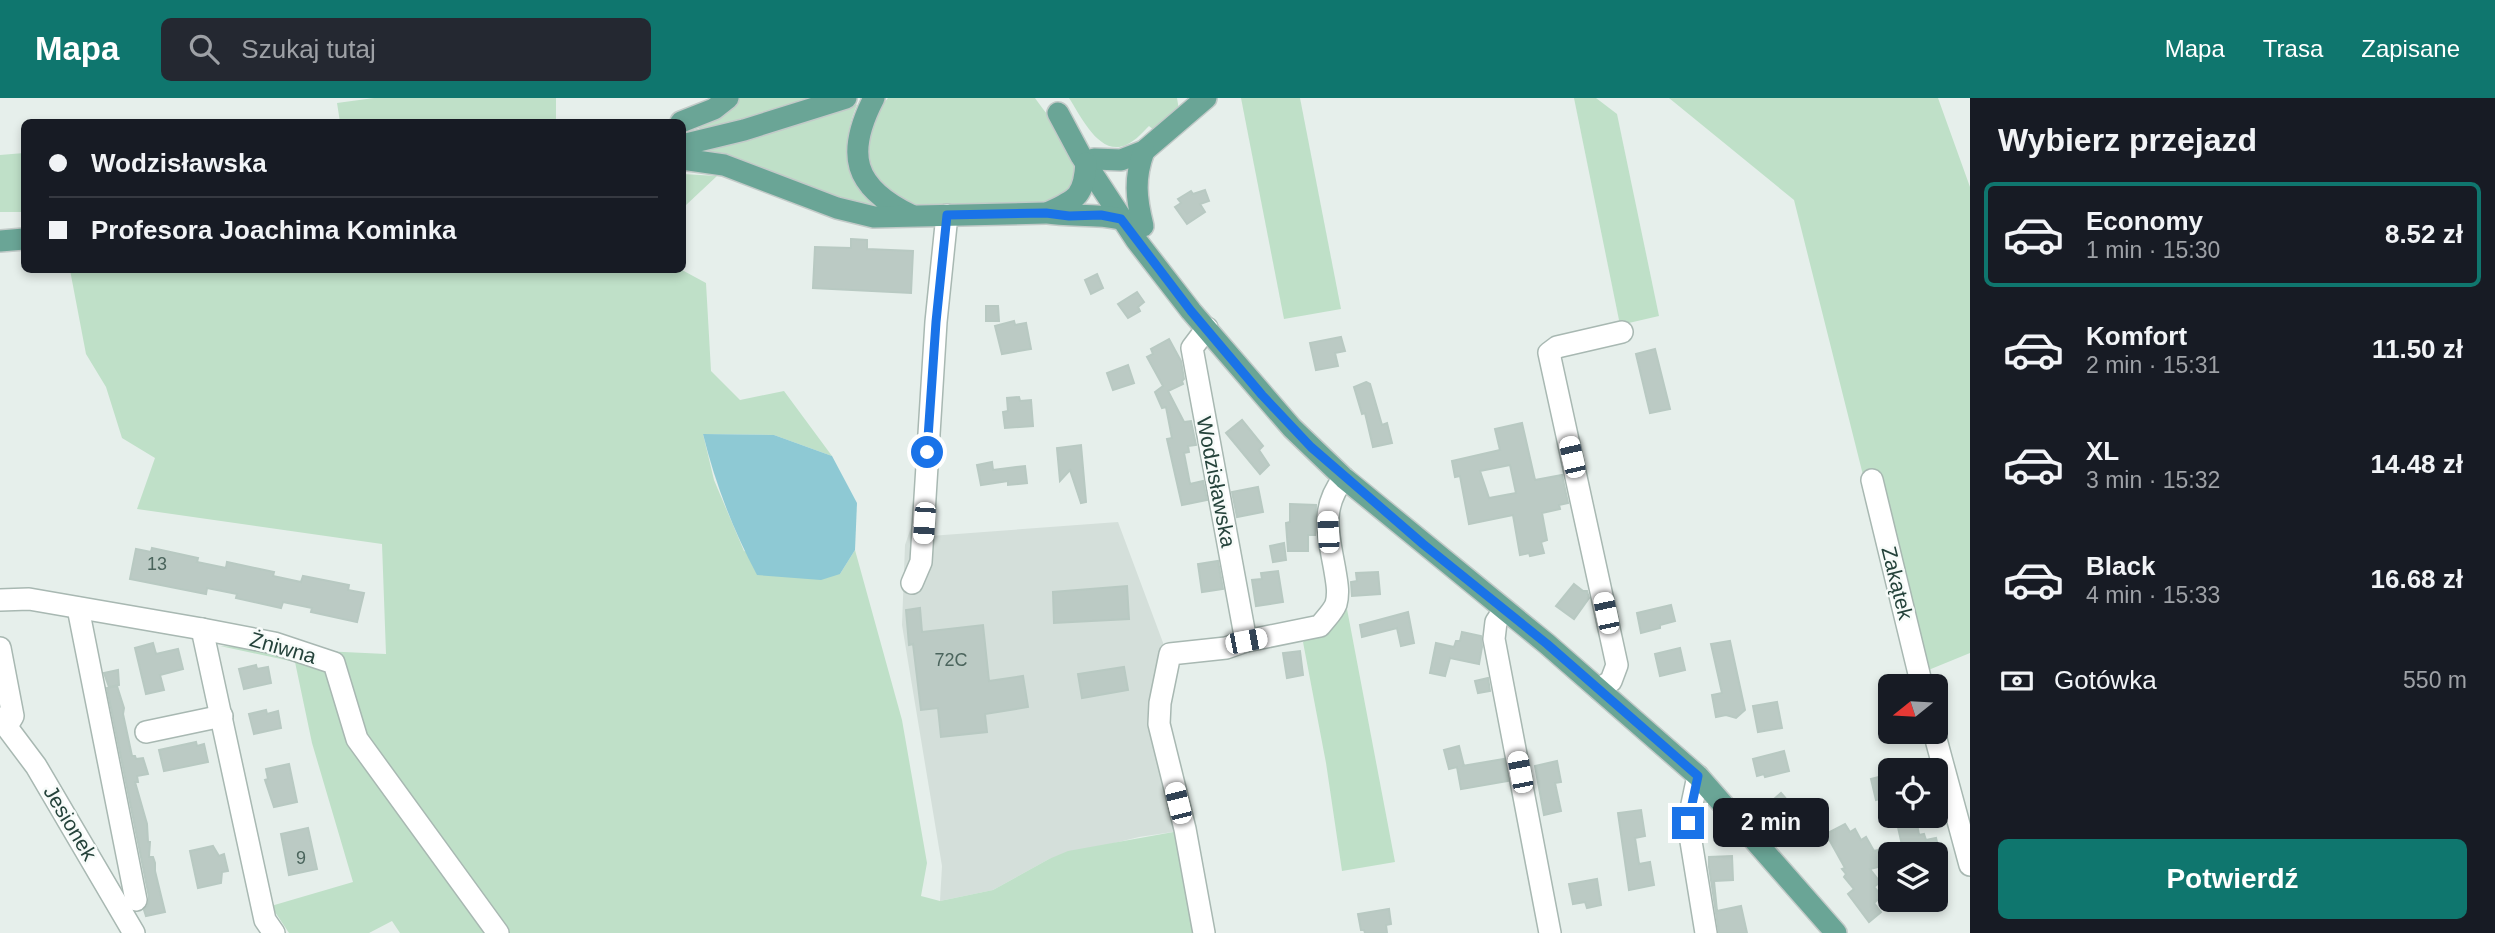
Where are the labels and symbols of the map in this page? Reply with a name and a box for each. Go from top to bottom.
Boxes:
street label: Wodzisławska [1193,415,1240,550]
car [1558,434,1587,480]
route start [911,436,943,468]
car [913,501,936,545]
car [1317,510,1340,554]
street label: Zakątek [1877,544,1918,622]
house number: 13 [147,554,167,574]
car [1592,590,1621,636]
street label: Żniwna [247,627,319,668]
car [1224,627,1269,655]
house number: 72C [934,650,968,670]
north arrow [1878,674,1948,744]
car [1506,749,1535,795]
car [1163,780,1194,826]
street label: Jesionek [39,781,102,865]
callout: 2 min [1712,798,1828,848]
route end [1672,807,1704,839]
house number: 9 [296,848,306,868]

